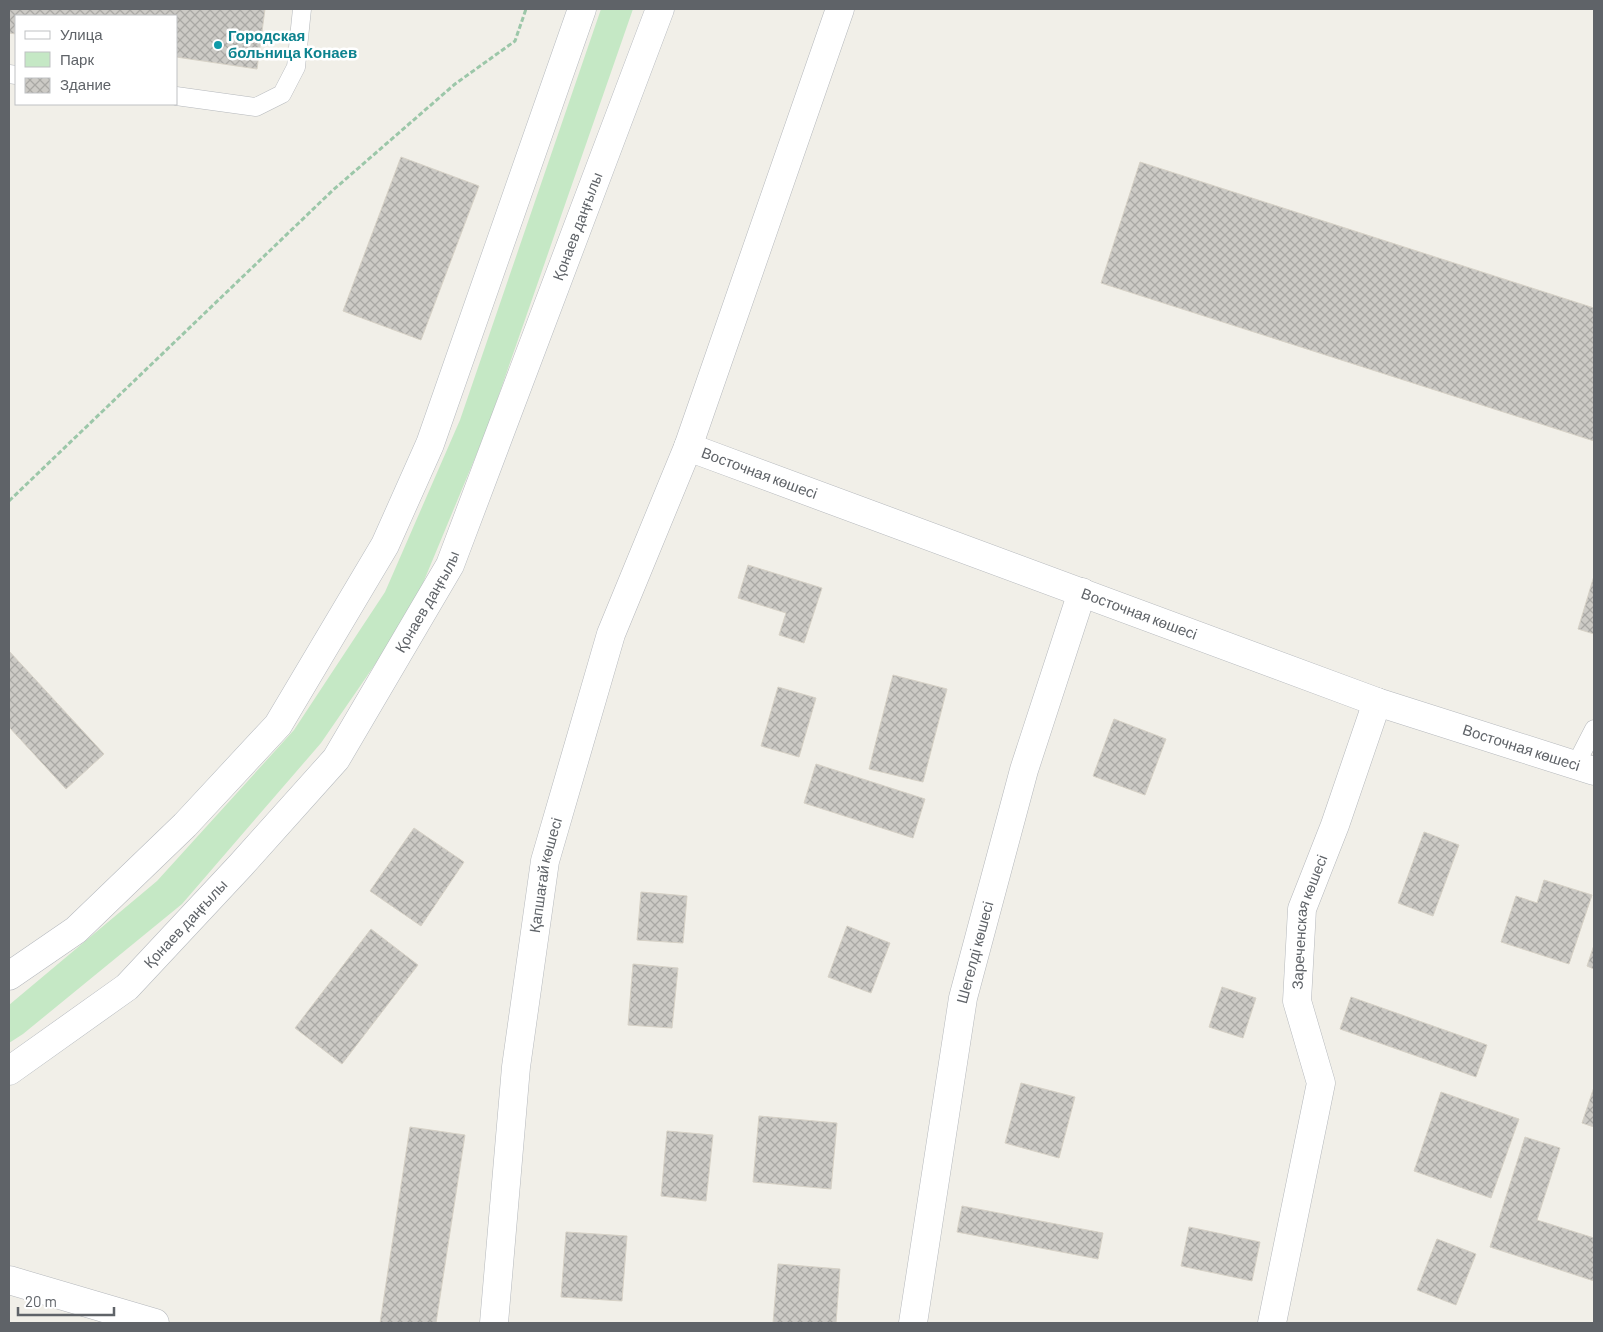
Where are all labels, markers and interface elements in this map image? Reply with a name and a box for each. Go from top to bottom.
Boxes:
legend [15,15,178,105]
text: Улица [60,25,103,43]
place label: Городская больница Конаев [228,26,357,61]
marker: Городская больница Конаев [212,39,224,51]
text: Парк [60,50,94,68]
text: Здание [60,75,111,93]
street label: Қонаев даңғылы [548,170,606,283]
street label: Восточная көшесі [699,443,820,502]
street label: Қонаев даңғылы [391,548,462,656]
street label: Восточная көшесі [1079,583,1200,643]
street label: Восточная көшесі [1460,720,1583,774]
street label: Қапшағай көшесі [525,815,565,934]
street label: Зареченская көшесі [1288,852,1330,990]
street label: Қонаев даңғылы [140,875,231,971]
street label: Шегелді көшесі [952,899,997,1005]
scale bar [18,1284,114,1316]
text: 20 m [25,1292,57,1310]

